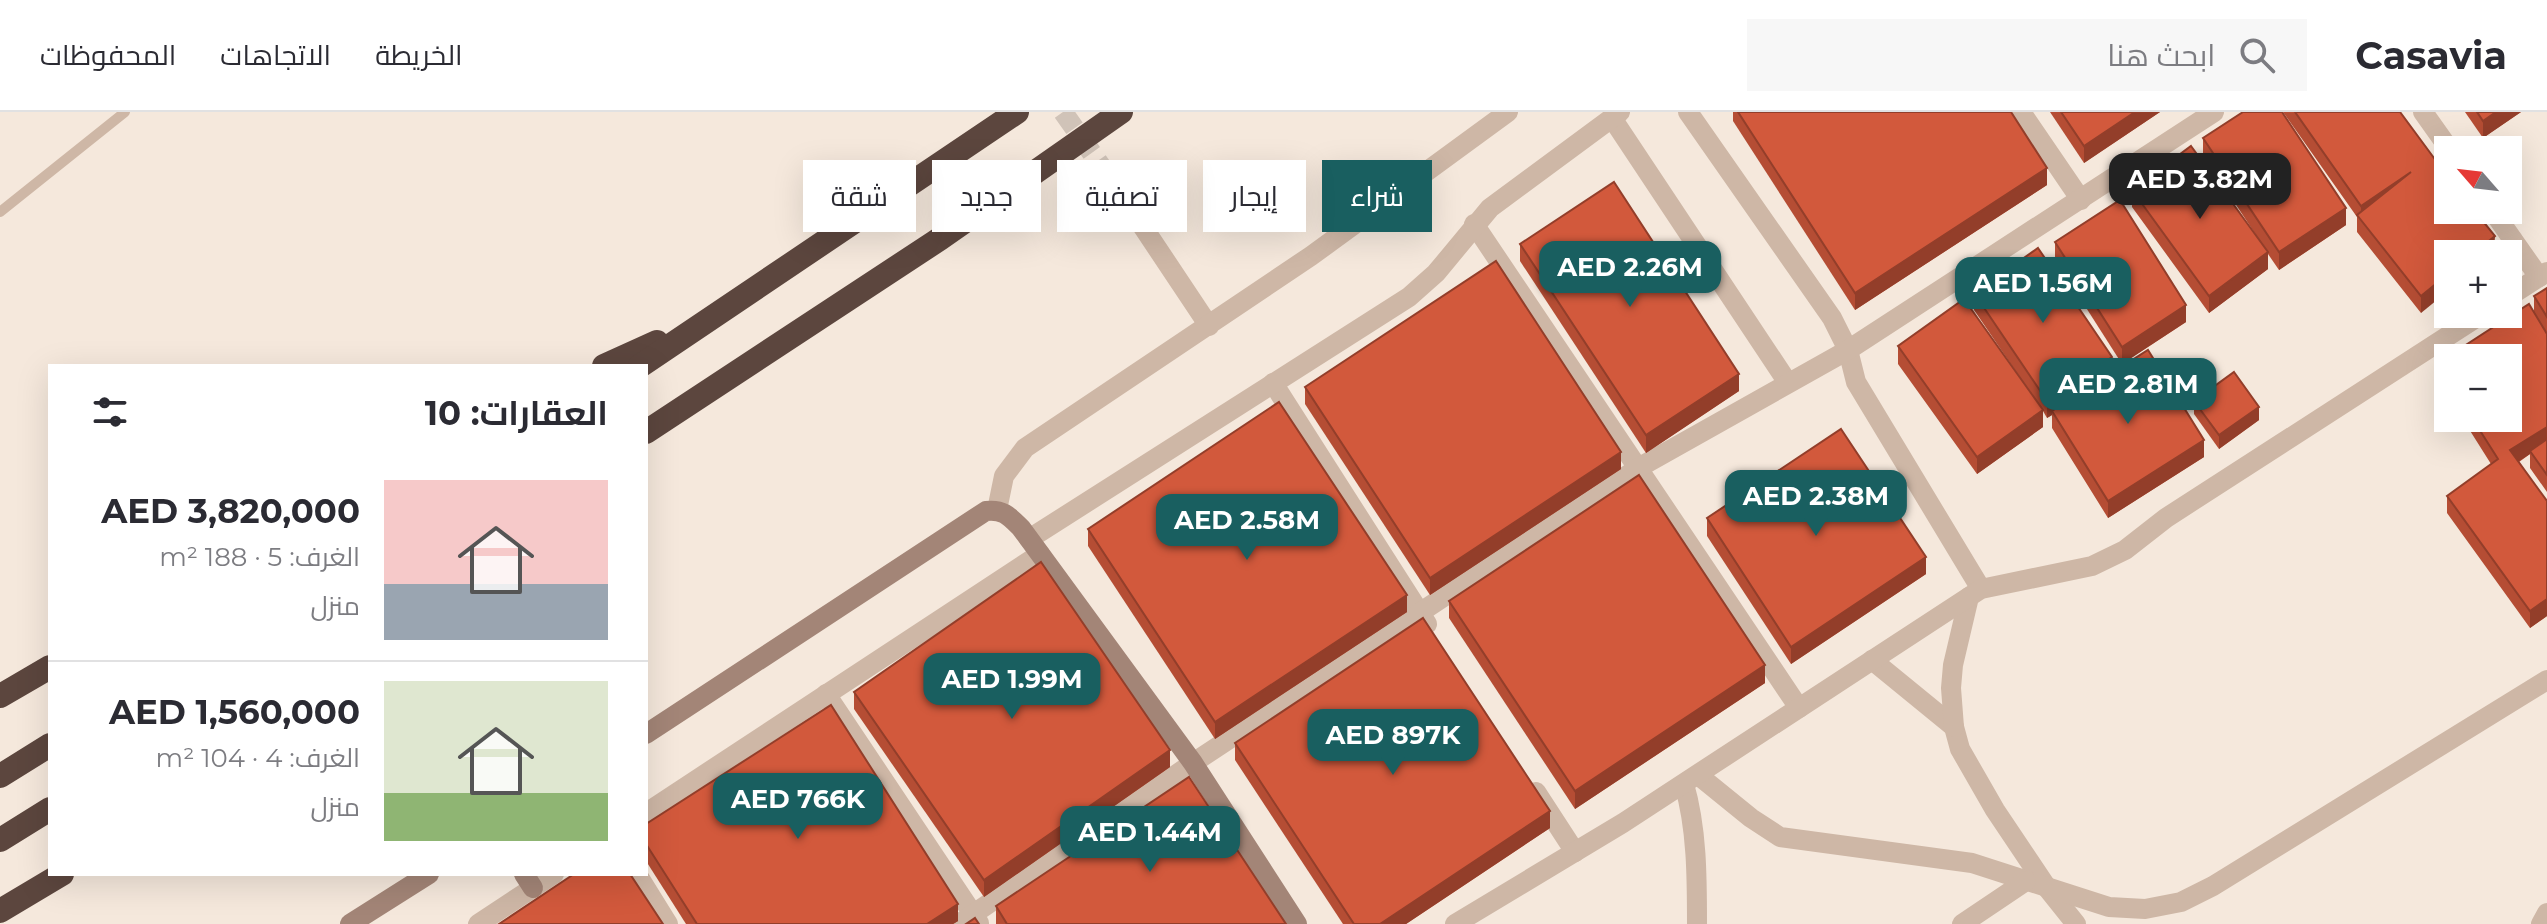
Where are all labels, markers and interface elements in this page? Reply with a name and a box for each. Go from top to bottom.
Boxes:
search box [1747,19,2307,91]
text: Casavia [2355,32,2507,79]
icon: search [2235,33,2279,77]
text: ابحث هنا [2107,37,2215,74]
text: المحفوظات [40,38,176,72]
text: الاتجاهات [220,38,331,72]
text: الخريطة [375,38,463,72]
north arrow [2434,136,2522,224]
map controls [2434,136,2522,432]
pin: AED 3.82M [2108,153,2292,221]
chip: شقة [803,160,916,232]
chip: جديد [932,160,1041,232]
chip: تصفية [1057,160,1187,232]
chip: إيجار [1203,160,1306,232]
chip: شراء [1322,160,1432,232]
text: AED 3.82M [2127,163,2273,195]
button: + [2434,240,2522,328]
pin: AED 2.26M [1538,241,1722,309]
text: AED 2.26M [1557,251,1703,283]
pin: AED 1.56M [1951,257,2135,325]
text: AED 1.56M [1973,267,2113,299]
button: − [2434,344,2522,432]
pin: AED 2.81M [2036,358,2220,426]
text: AED 2.81M [2057,368,2199,400]
icon: filters [88,390,132,434]
text: العقارات: 10 [425,392,608,434]
pin: AED 2.38M [1724,470,1908,538]
text: AED 2.38M [1743,480,1889,512]
text: AED 3,820,000 [101,490,360,532]
pin: AED 2.58M [1155,494,1339,562]
text: AED 2.58M [1174,504,1320,536]
icon: home [448,512,544,608]
text: الغرف: 5 · 188 m² [159,541,360,573]
text: منزل [311,590,360,622]
pin: AED 1.99M [920,653,1104,721]
text: AED 1.99M [941,663,1083,695]
text: AED 1,560,000 [109,691,360,733]
pin: AED 897K [1310,709,1476,777]
icon: home [448,713,544,809]
text: AED 897K [1325,719,1461,751]
text: الغرف: 4 · 104 m² [156,742,360,774]
pin: AED 766K [715,773,881,841]
text: AED 766K [731,783,865,815]
text: منزل [311,791,360,823]
pin: AED 1.44M [1058,806,1242,874]
text: AED 1.44M [1078,816,1222,848]

